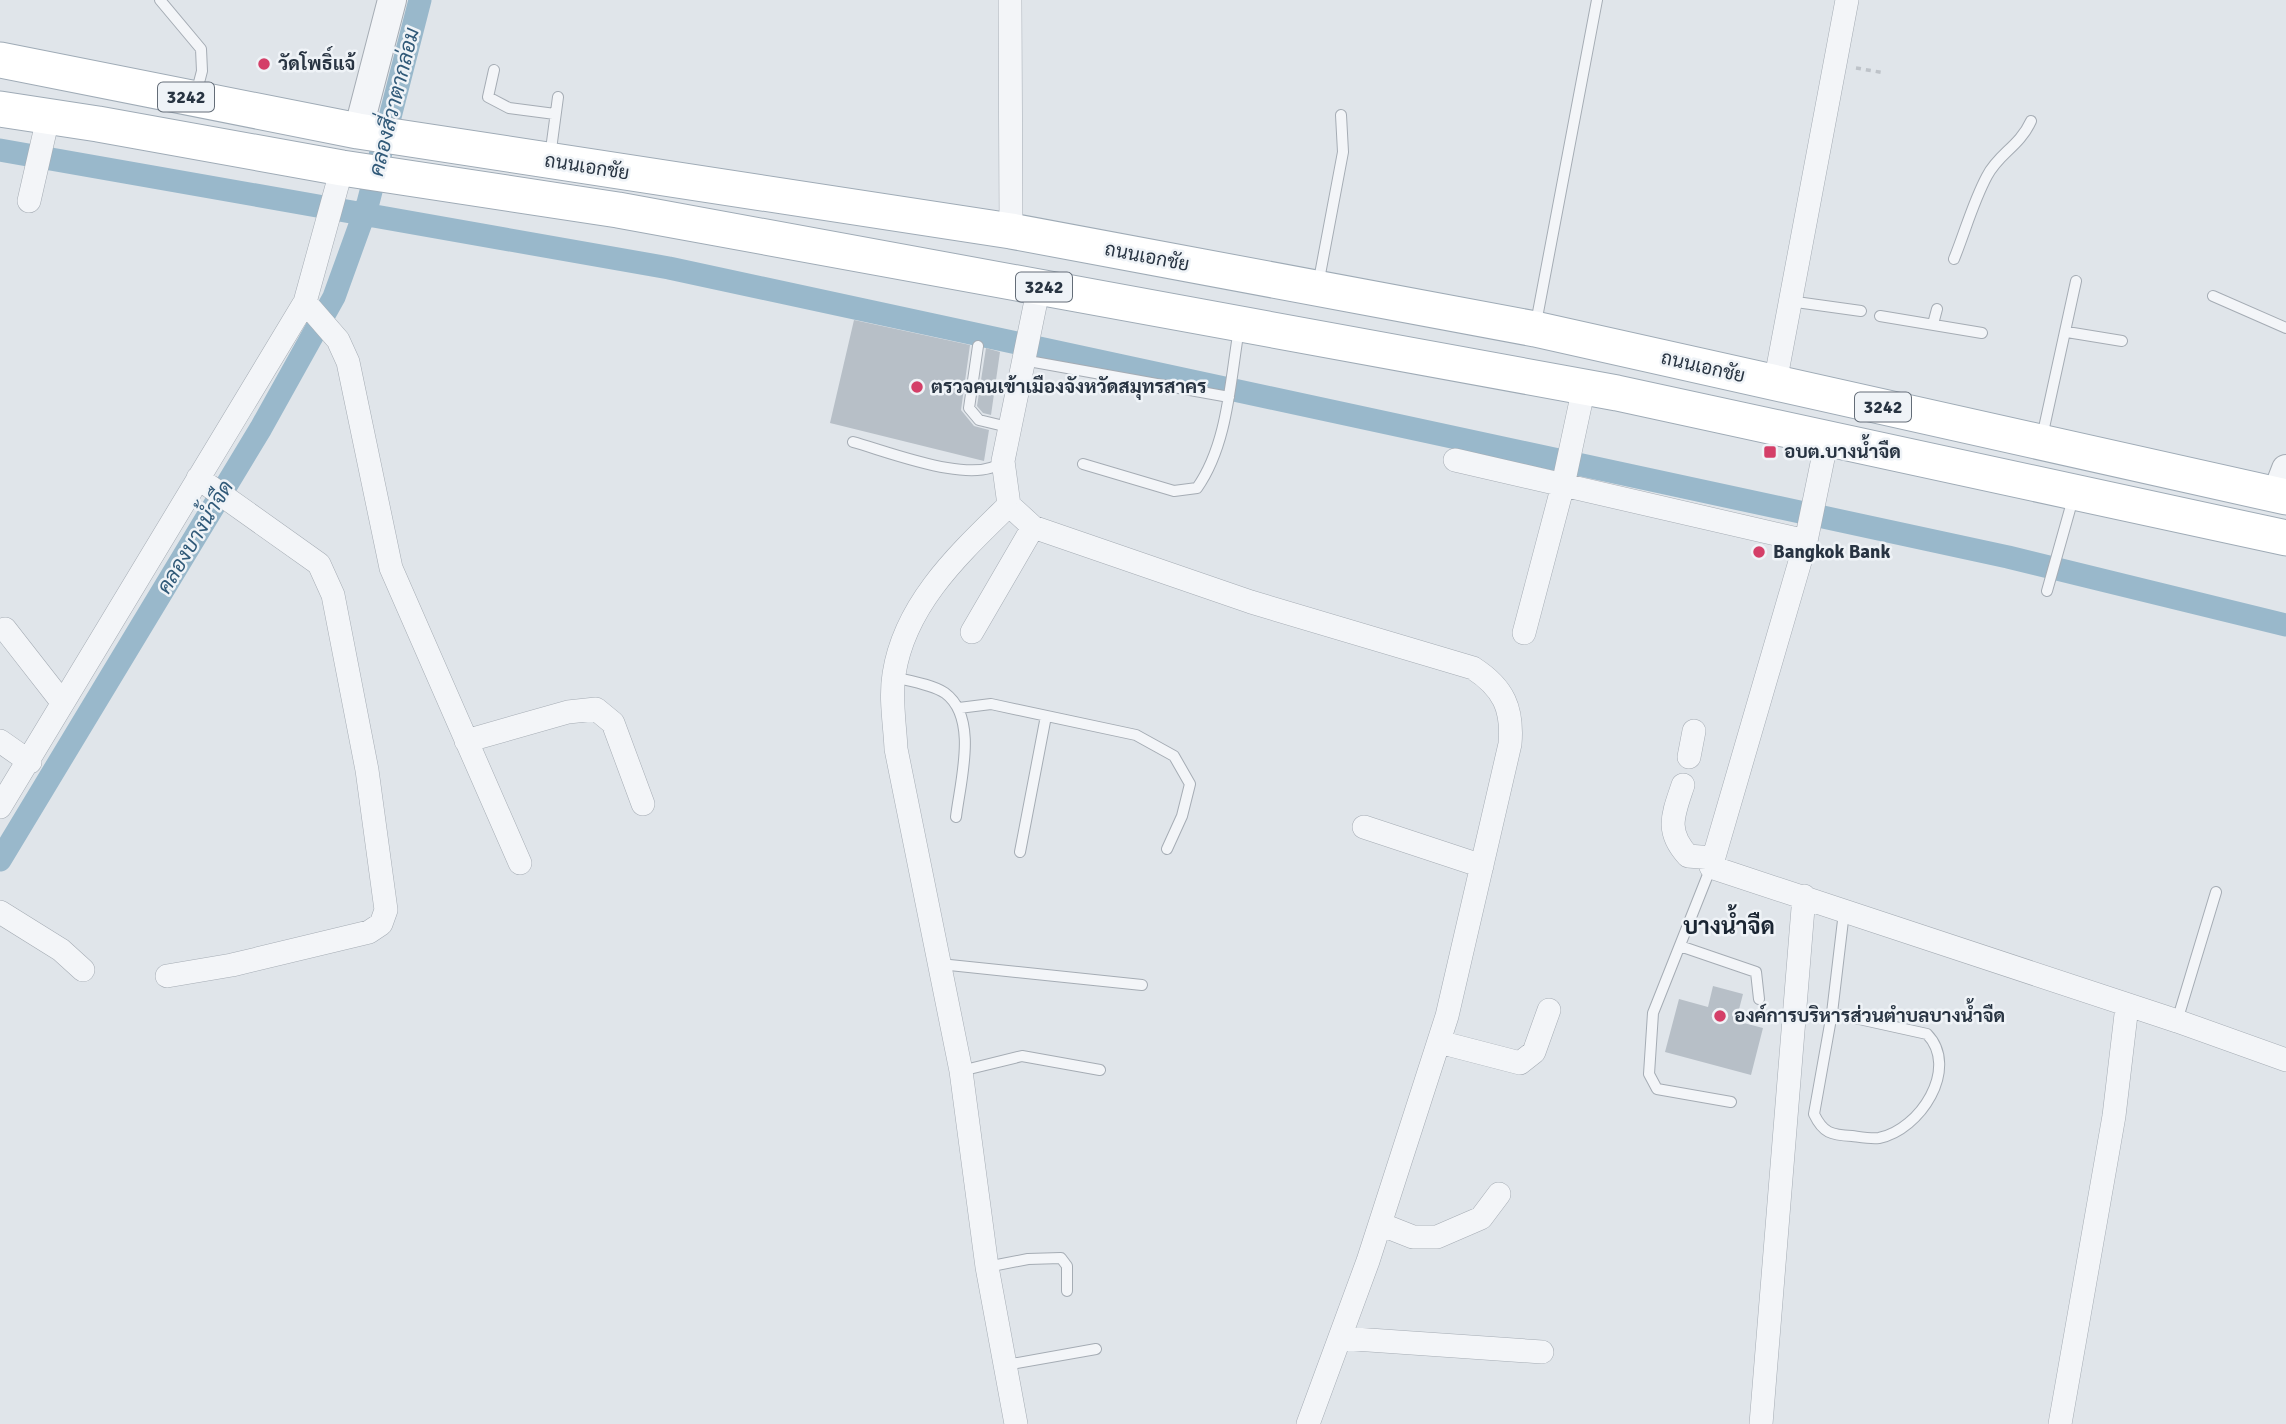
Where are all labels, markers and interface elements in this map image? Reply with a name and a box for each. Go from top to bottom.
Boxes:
water label: คลองสี่วาตากล่อม [356,23,425,179]
place label: วัดโพธิ์แจ้ [278,46,356,76]
marker: วัดโพธิ์แจ้ [256,56,272,72]
road number: 3242 [158,82,214,112]
street label: ถนนเอกชัย [543,148,631,186]
street label: ถนนเอกชัย [1103,237,1191,277]
road number: 3242 [1016,272,1072,302]
street label: ถนนเอกชัย [1659,346,1747,388]
place label: ตรวจคนเข้าเมืองจังหวัดสมุทรสาคร [931,375,1206,401]
marker: ตรวจคนเข้าเมืองจังหวัดสมุทรสาคร [909,379,925,395]
road number: 3242 [1855,393,1911,422]
place label: อบต.บางน้ำจืด [1784,434,1901,464]
marker: อบต.บางน้ำจืด [1762,444,1778,460]
water label: คลองบางน้ำจืด [147,473,239,598]
place label: Bangkok Bank [1773,540,1890,564]
marker: Bangkok Bank [1751,544,1767,560]
district label: บางน้ำจืด [1683,904,1775,941]
place label: องค์การบริหารส่วนตำบลบางน้ำจืด [1734,998,2005,1028]
marker: องค์การบริหารส่วนตำบลบางน้ำจืด [1712,1008,1728,1024]

